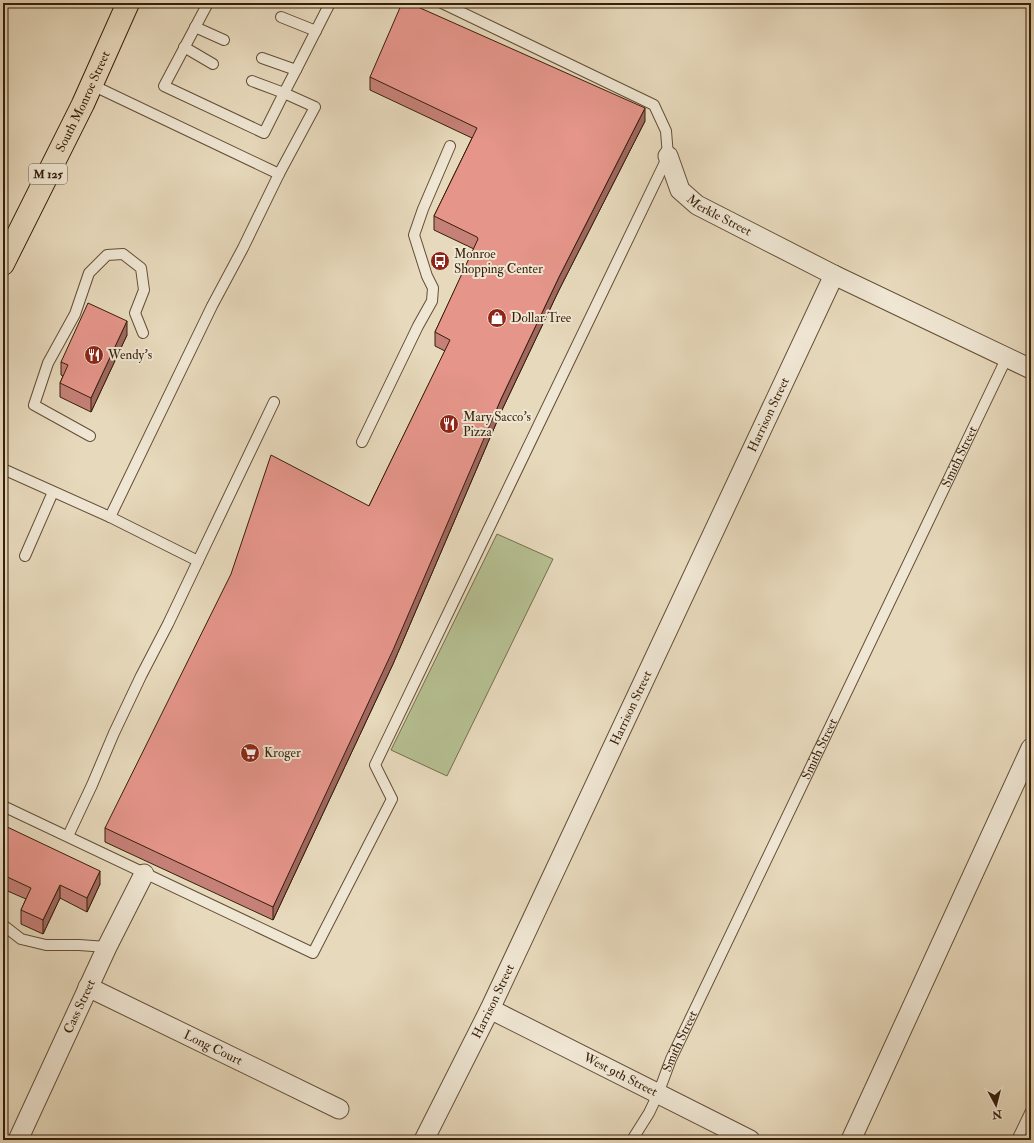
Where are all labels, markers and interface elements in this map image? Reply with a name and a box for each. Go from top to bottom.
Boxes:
street label: South Monroe Street [52,49,114,155]
road number: M 125 [29,164,67,184]
street label: Merkle Street [683,191,754,239]
place label: Monroe Shopping Center [454,246,543,278]
bus stop icon: Monroe Shopping Center [429,250,451,272]
shop icon: Dollar Tree [486,307,508,329]
place label: Dollar Tree [511,310,572,326]
restaurant icon: Wendy's [83,344,105,366]
place label: Wendy's [107,347,153,364]
street label: Harrison Street [744,375,793,455]
place label: Mary Sacco's Pizza [463,409,531,440]
restaurant icon: Mary Sacco's Pizza [438,413,460,435]
street label: Smith Street [938,424,981,490]
street label: Harrison Street [607,668,655,748]
street label: Smith Street [798,716,841,782]
supermarket icon: Kroger [239,742,261,764]
place label: Kroger [264,745,301,761]
street label: Harrison Street [468,962,518,1041]
street label: Cass Street [60,977,99,1036]
street label: Smith Street [659,1008,701,1074]
street label: Long Court [181,1027,245,1069]
street label: West 9th Street [580,1049,660,1100]
north arrow [976,1085,1016,1125]
text: N [990,1107,1004,1122]

